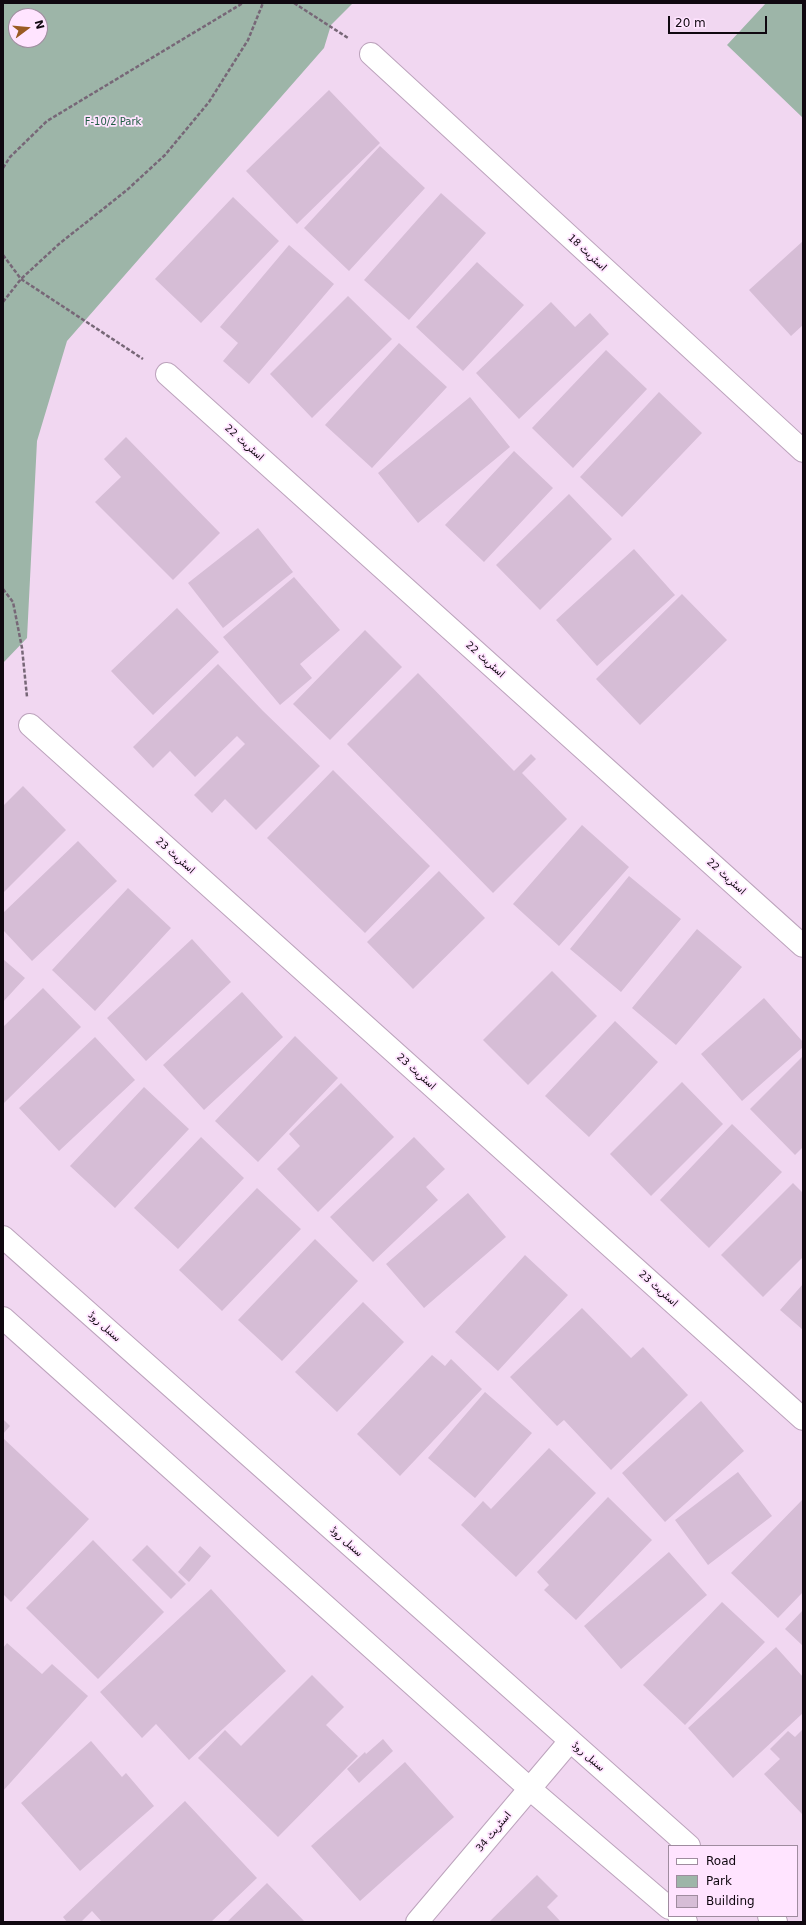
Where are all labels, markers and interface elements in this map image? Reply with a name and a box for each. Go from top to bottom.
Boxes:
north arrow [8,8,48,48]
scale bar [670,8,769,34]
text: 20 m [675,16,706,30]
text: N [32,19,47,31]
park label: F-10/2 Park [85,116,141,128]
street label: اسٹریٹ 18 [565,232,609,274]
street label: اسٹریٹ 22 [222,422,266,464]
street label: اسٹریٹ 22 [463,639,507,681]
street label: اسٹریٹ 23 [153,835,197,877]
street label: اسٹریٹ 22 [704,856,748,898]
street label: اسٹریٹ 23 [394,1051,438,1093]
street label: اسٹریٹ 23 [636,1268,680,1310]
street label: سنبل روڈ [85,1309,123,1345]
street label: سنبل روڈ [327,1524,365,1560]
street label: سنبل روڈ [569,1740,607,1774]
street label: اسٹریٹ 34 [474,1810,514,1854]
legend [668,1845,798,1917]
text: Road [706,1854,736,1868]
text: Park [706,1874,732,1888]
text: Building [706,1894,755,1908]

